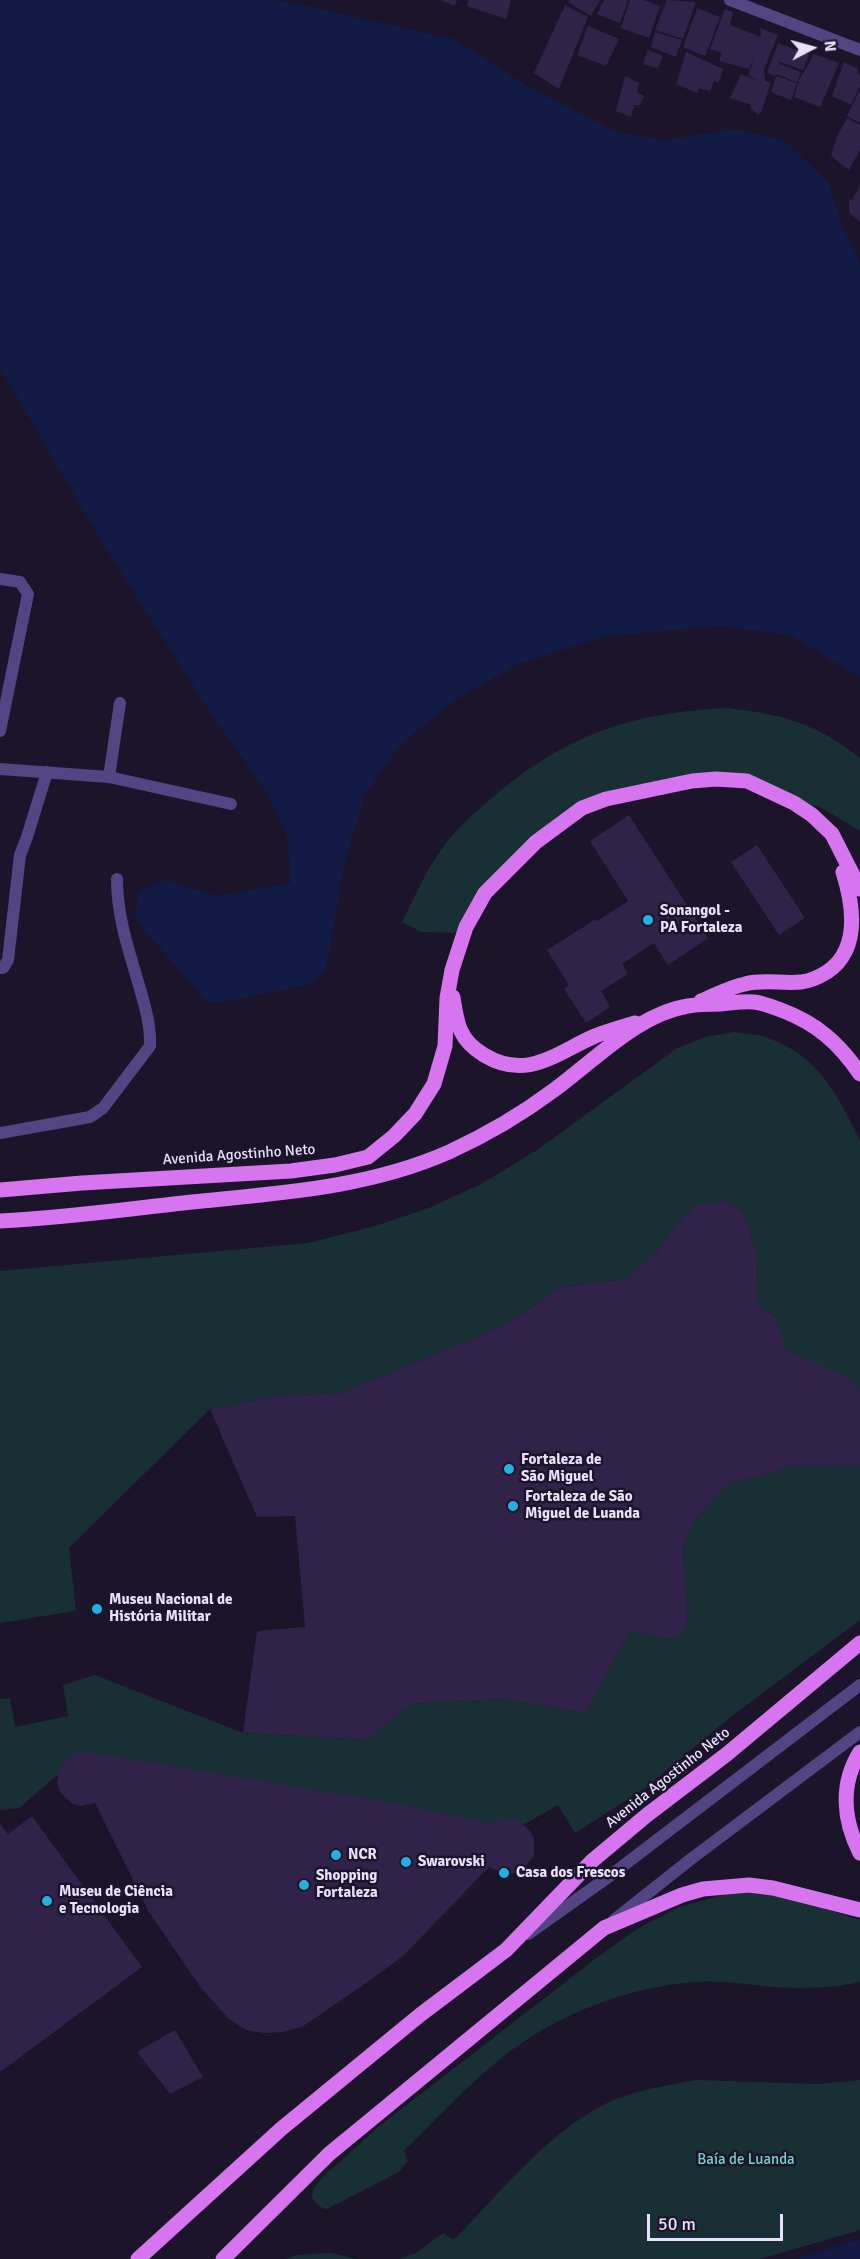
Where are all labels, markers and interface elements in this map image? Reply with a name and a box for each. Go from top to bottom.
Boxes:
north arrow [782,18,842,78]
text: N [819,40,840,53]
place label: Sonangol - PA Fortaleza [660,902,742,937]
marker: Sonangol - PA Fortaleza [641,913,655,927]
street label: Avenida Agostinho Neto [162,1141,316,1169]
place label: Fortaleza de São Miguel [521,1451,601,1486]
marker: Fortaleza de São Miguel [502,1462,516,1476]
place label: Fortaleza de São Miguel de Luanda [525,1488,640,1523]
marker: Fortaleza de São Miguel de Luanda [506,1499,520,1513]
place label: Museu Nacional de História Militar [109,1591,232,1626]
marker: Museu Nacional de História Militar [90,1602,104,1616]
street label: Avenida Agostinho Neto [602,1724,734,1832]
place label: NCR [348,1846,377,1864]
marker: NCR [329,1848,343,1862]
place label: Swarovski [418,1853,485,1871]
marker: Swarovski [399,1855,413,1869]
place label: Casa dos Frescos [516,1864,625,1882]
marker: Casa dos Frescos [497,1866,511,1880]
place label: Shopping Fortaleza [316,1867,378,1902]
marker: Shopping Fortaleza [297,1878,311,1892]
place label: Museu de Ciência e Tecnologia [59,1883,173,1918]
marker: Museu de Ciência e Tecnologia [40,1894,54,1908]
park label: Baía de Luanda [697,2151,795,2169]
scale bar [650,2202,786,2240]
text: 50 m [658,2213,696,2235]

